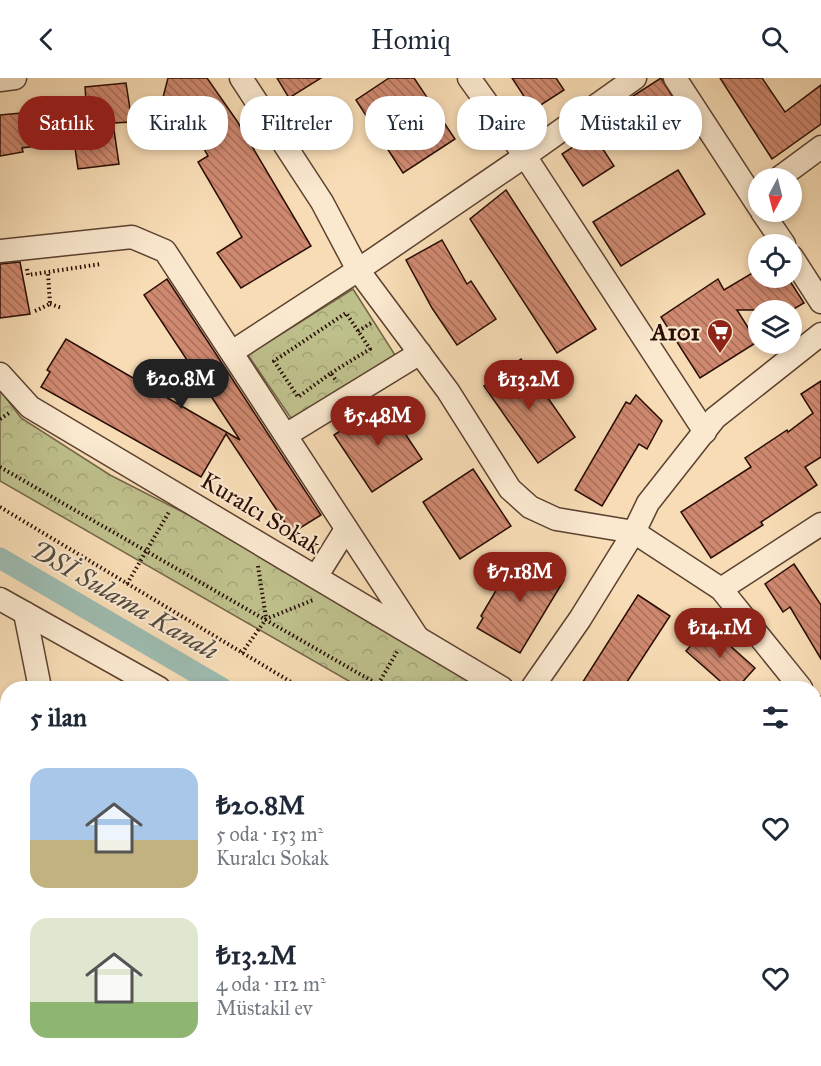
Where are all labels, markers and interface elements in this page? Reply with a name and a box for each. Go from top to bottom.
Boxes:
icon: back [30,23,63,56]
text: Homiq [371,23,450,56]
icon: search [758,23,791,56]
chip: Satılık [18,96,115,150]
chip: Kiralık [127,96,228,150]
chip: Filtreler [240,96,353,150]
chip: Yeni [365,96,445,150]
chip: Daire [457,96,547,150]
chip: Müstakil ev [559,96,702,150]
north arrow [748,168,802,222]
map controls [748,168,802,354]
button: locate [748,234,802,288]
button: layers [748,300,802,354]
place label: A101 [649,317,701,347]
supermarket icon: A101 [705,317,735,355]
pin: ₺20.8M [132,359,230,410]
pin: ₺13.2M [480,360,578,411]
text: ₺20.8M [147,366,215,390]
text: ₺13.2M [498,367,560,391]
pin: ₺5.48M [329,396,427,447]
text: ₺5.48M [345,403,411,427]
street label: Kuralcı Sokak [195,465,327,561]
water label: DSİ Sulama Kanalı [26,533,225,667]
pin: ₺7.18M [471,552,569,603]
text: ₺7.18M [487,559,553,583]
pin: ₺14.1M [671,608,769,659]
text: ₺14.1M [688,615,752,639]
text: 5 ilan [30,701,87,733]
icon: filters [759,701,792,734]
text: ₺20.8M [216,789,305,821]
icon: home [78,792,150,864]
icon: heart [759,812,792,845]
text: 5 oda · 153 m² [216,822,323,846]
text: Kuralcı Sokak [216,846,329,870]
text: ₺13.2M [216,939,297,971]
icon: home [78,942,150,1014]
icon: heart [759,962,792,995]
text: 4 oda · 112 m² [216,972,326,996]
text: Müstakil ev [216,996,312,1020]

